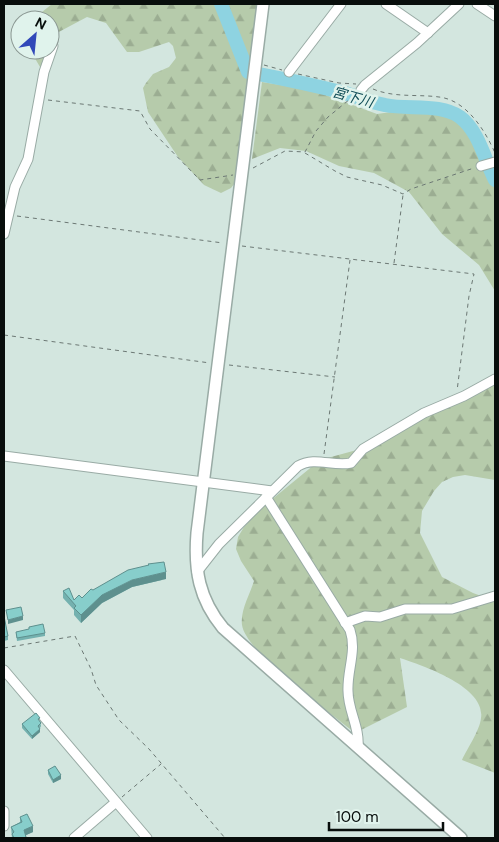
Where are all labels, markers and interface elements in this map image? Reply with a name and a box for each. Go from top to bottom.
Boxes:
north arrow [10,10,60,60]
text: N [32,13,50,34]
water label: 宮下川 [330,83,378,112]
scale bar [329,800,443,832]
text: 100 m [336,807,379,827]

